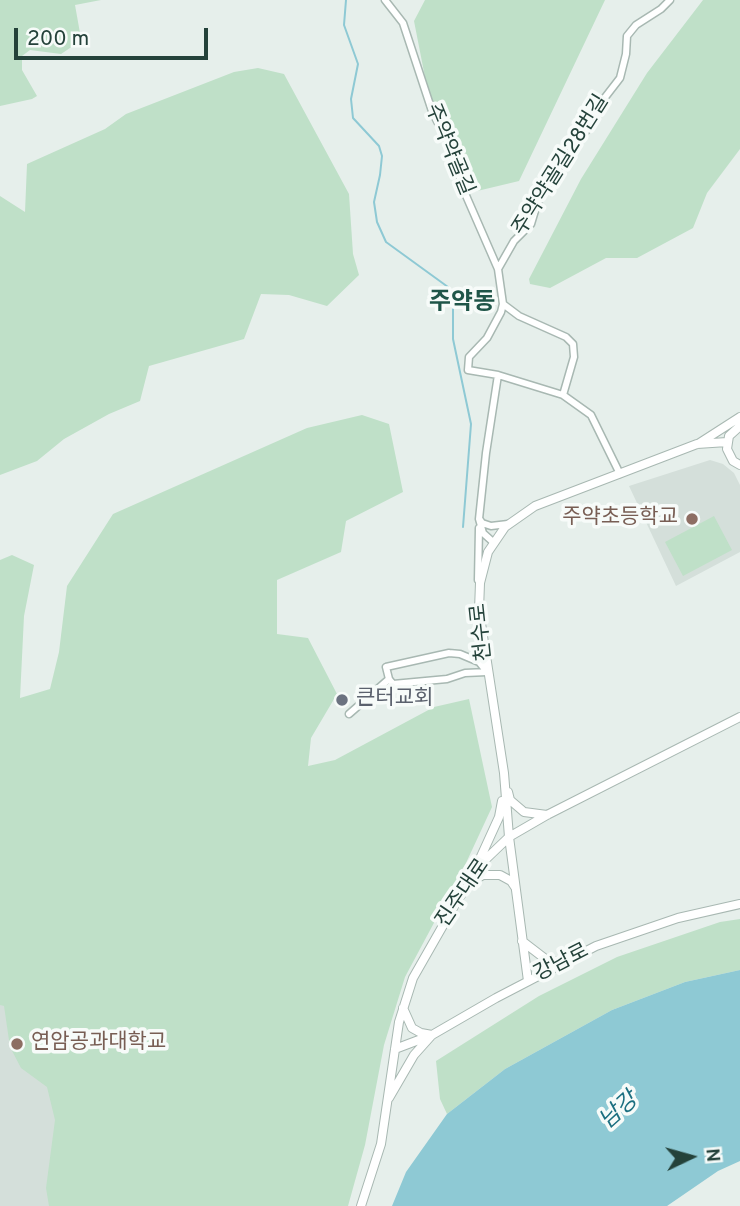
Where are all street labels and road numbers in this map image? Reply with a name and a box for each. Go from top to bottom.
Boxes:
street label: 주약약골길28번길 [509,91,615,241]
street label: 주약약골길 [418,100,478,200]
street label: 천수로 [467,602,499,662]
street label: 진주대로 [432,855,496,933]
street label: 강남로 [530,940,594,988]

